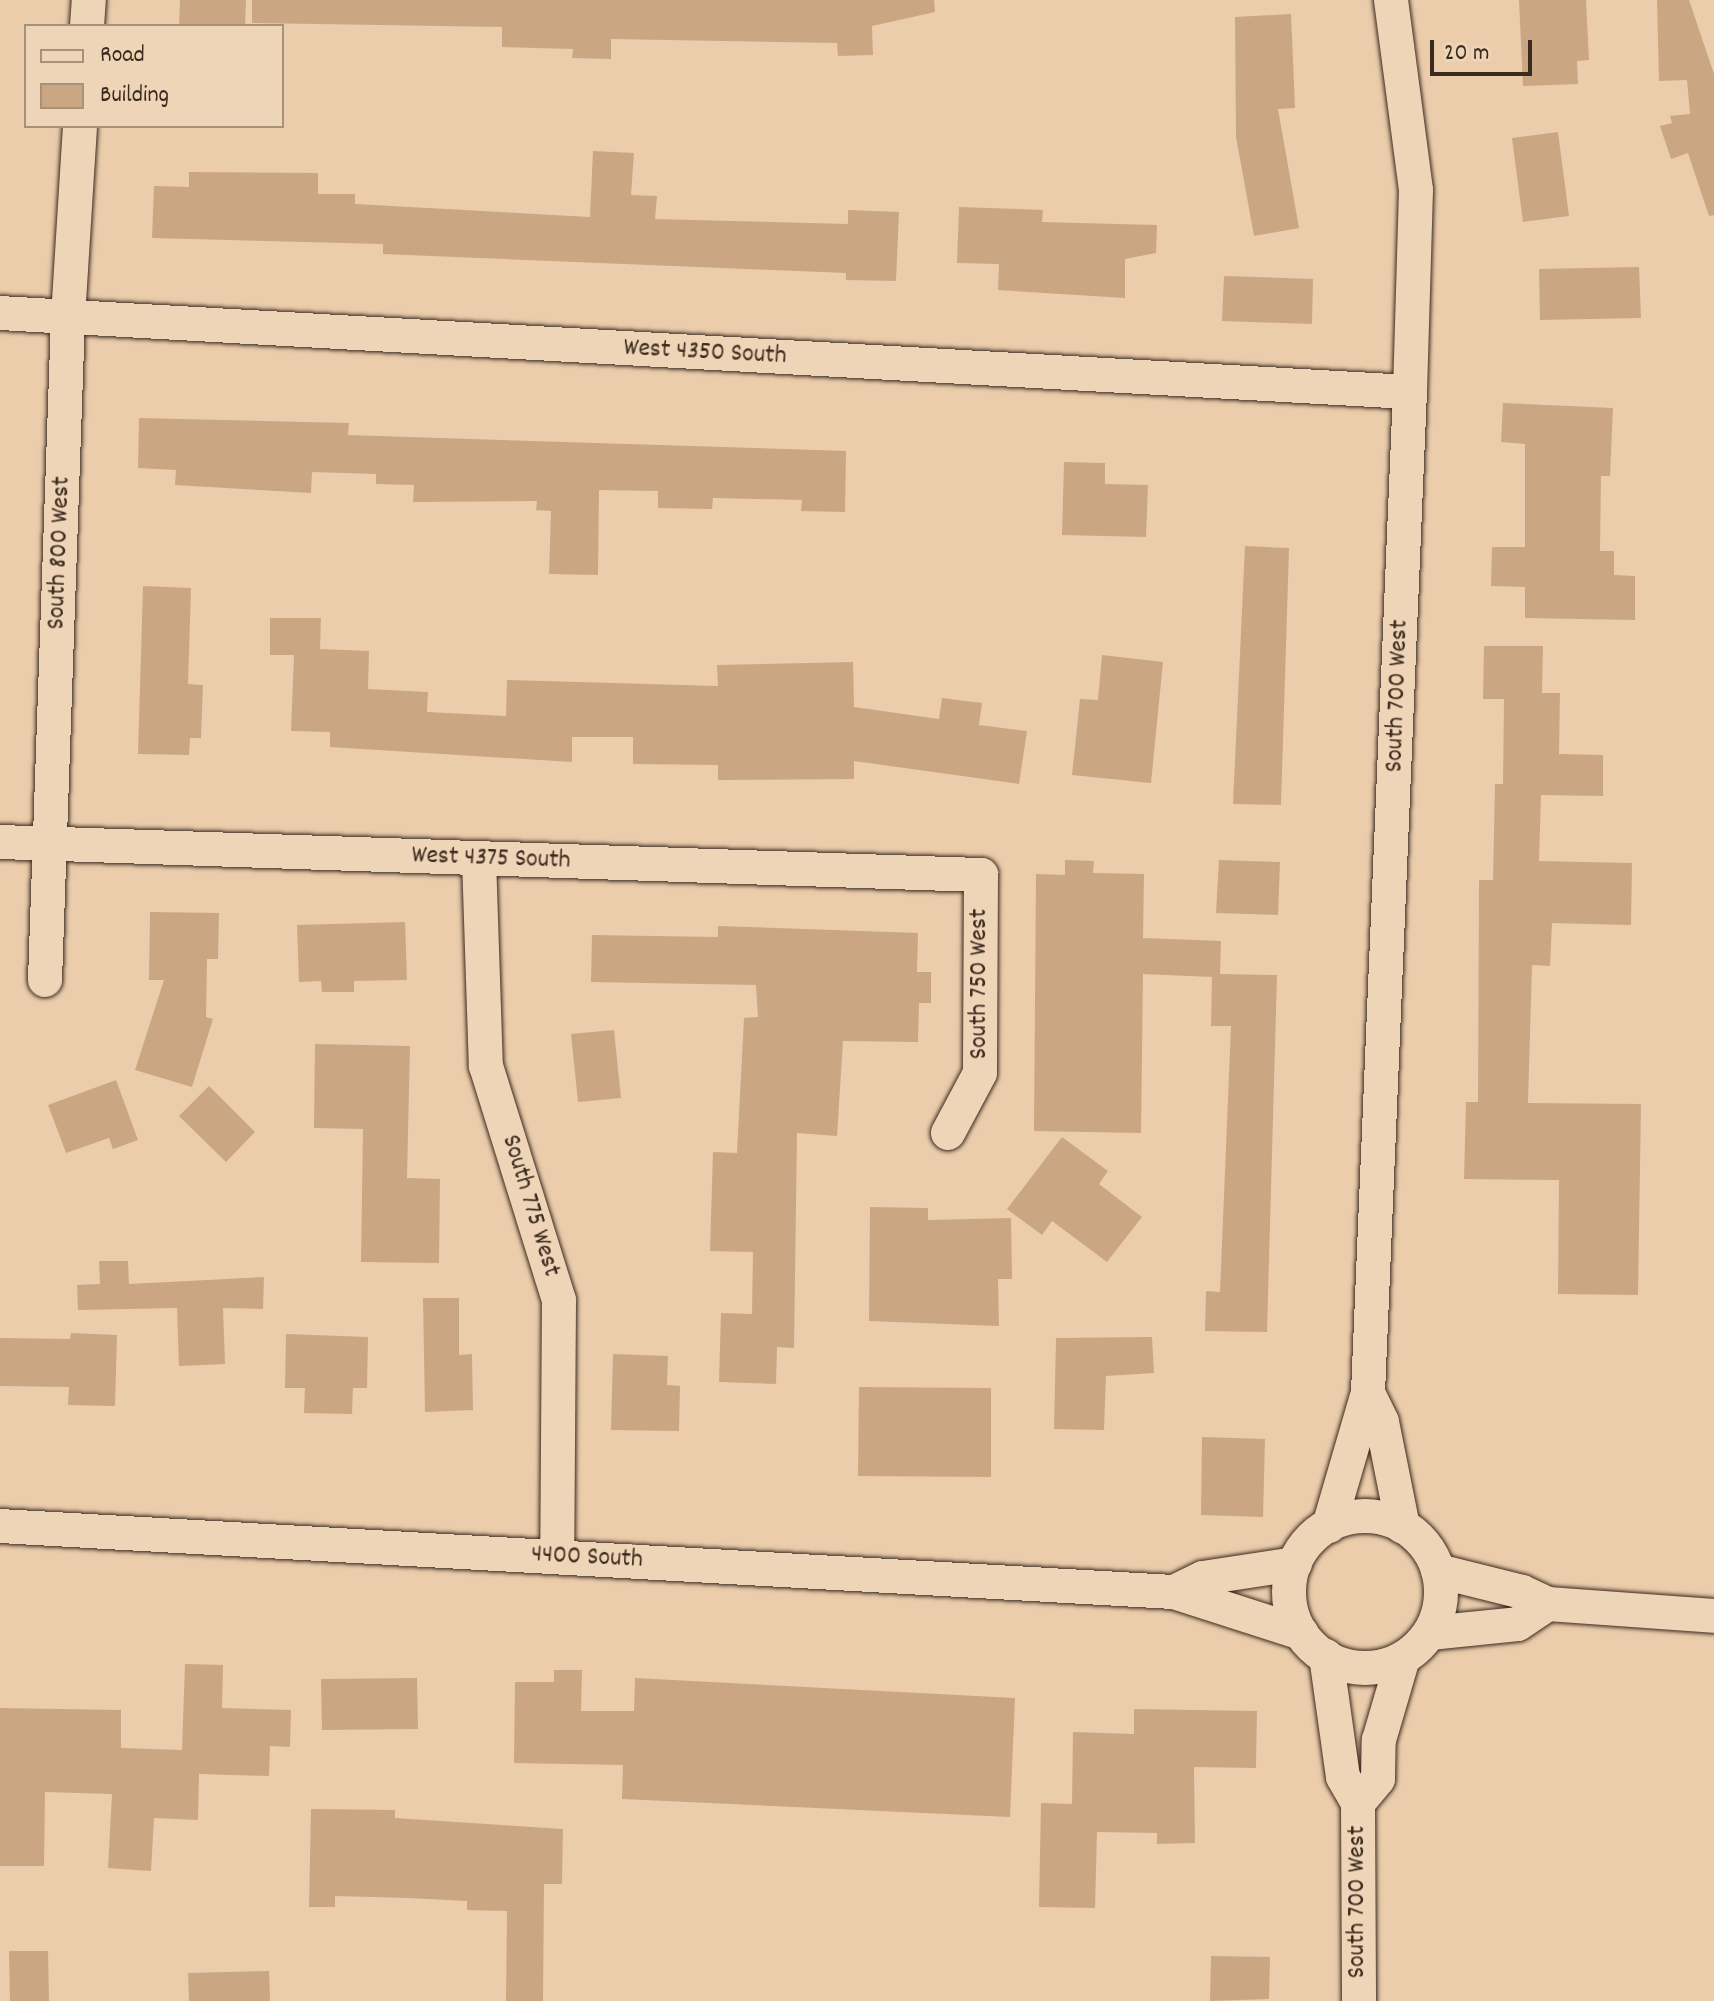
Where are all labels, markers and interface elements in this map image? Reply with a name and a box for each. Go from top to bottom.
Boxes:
legend [24,24,284,128]
scale bar [1434,24,1536,74]
text: 20 m [1444,37,1490,71]
text: Road [100,39,145,73]
text: Building [100,79,169,113]
street label: West 4350 South [623,333,787,373]
street label: South 800 West [42,476,78,630]
street label: South 700 West [1380,619,1416,773]
street label: West 4375 South [411,841,571,877]
street label: South 750 West [964,909,996,1059]
street label: South 775 West [494,1131,566,1281]
street label: 4400 South [530,1540,644,1576]
street label: South 700 West [1342,1826,1374,1978]

